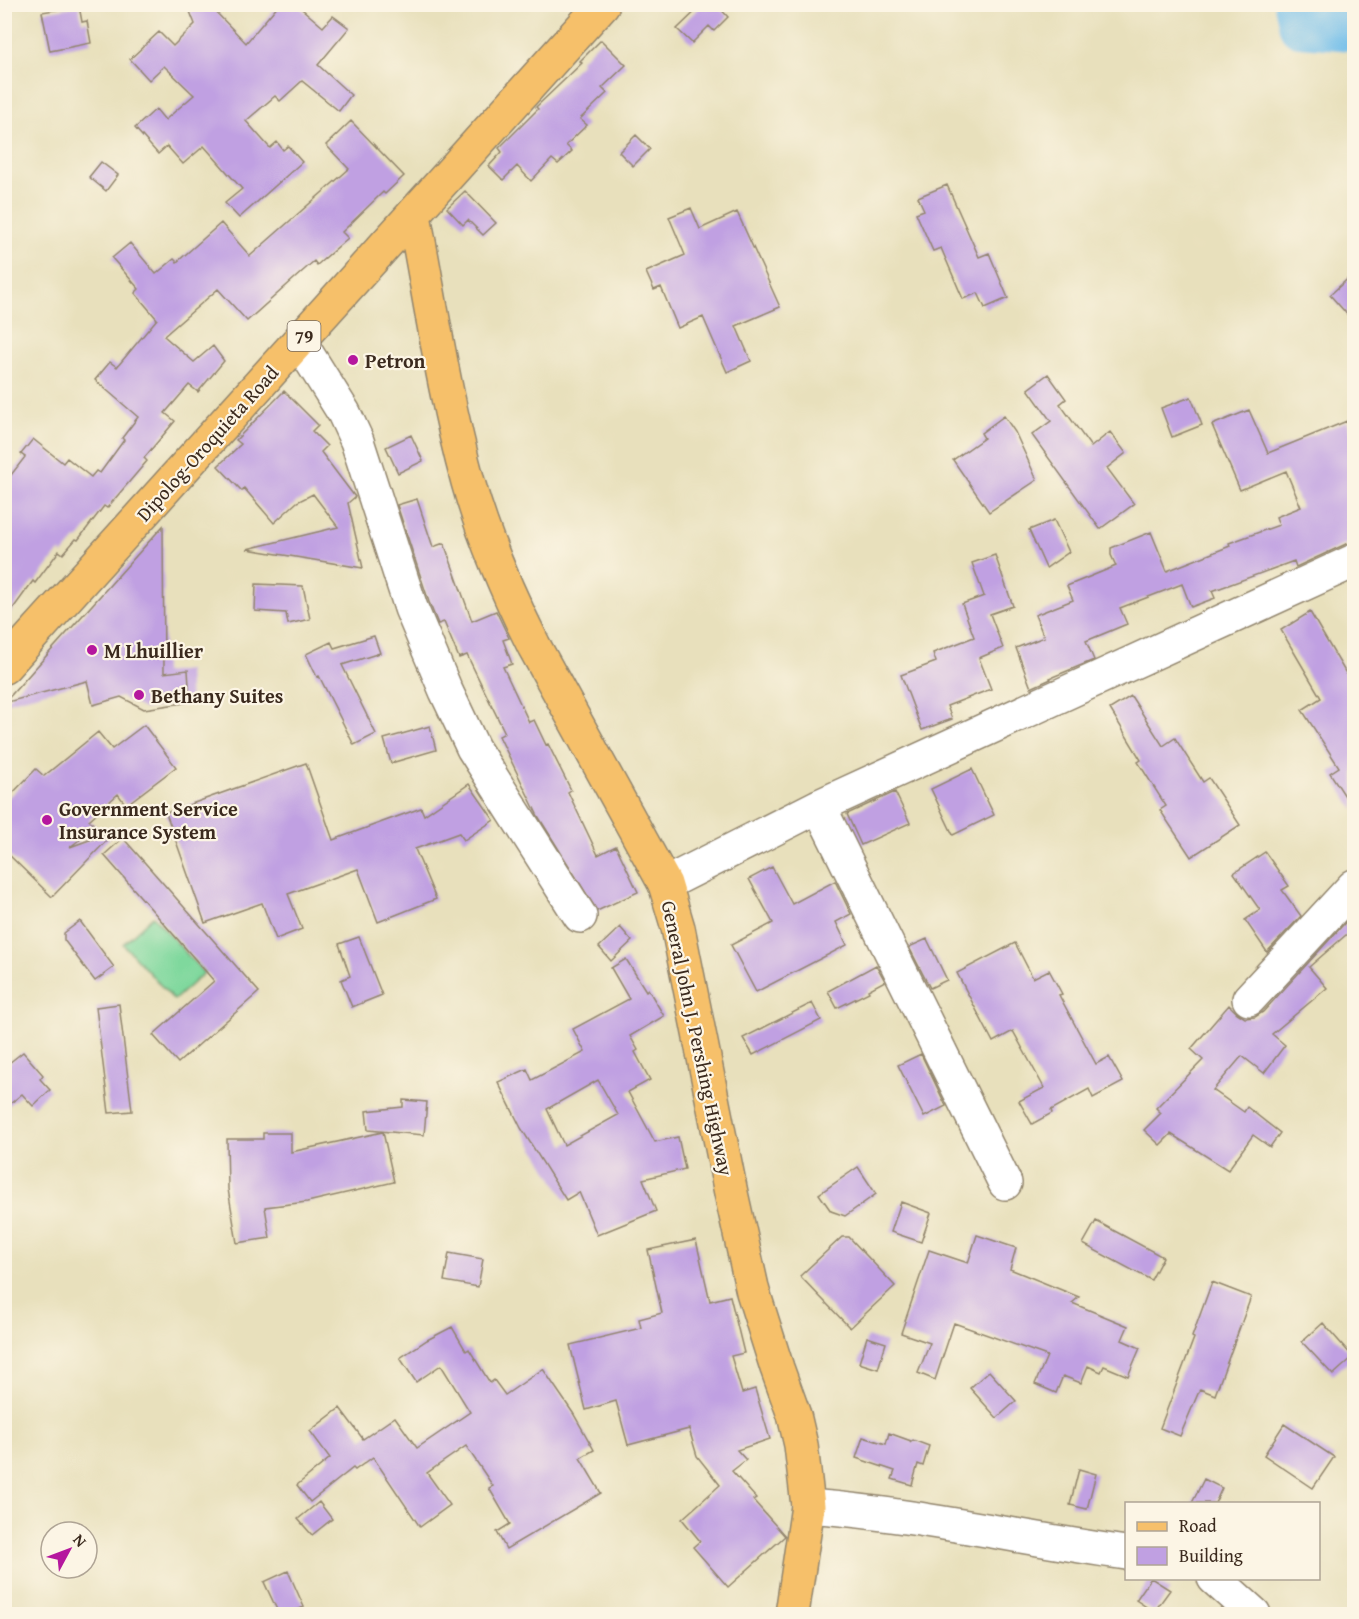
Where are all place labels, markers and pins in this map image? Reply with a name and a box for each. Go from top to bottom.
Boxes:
place label: Petron [365,346,426,375]
marker: Petron [346,353,360,367]
place label: M Lhuillier [104,636,203,665]
marker: M Lhuillier [85,643,99,657]
place label: Bethany Suites [151,681,283,710]
marker: Bethany Suites [132,688,146,702]
place label: Government Service Insurance System [59,794,238,846]
marker: Government Service Insurance System [40,813,54,827]

